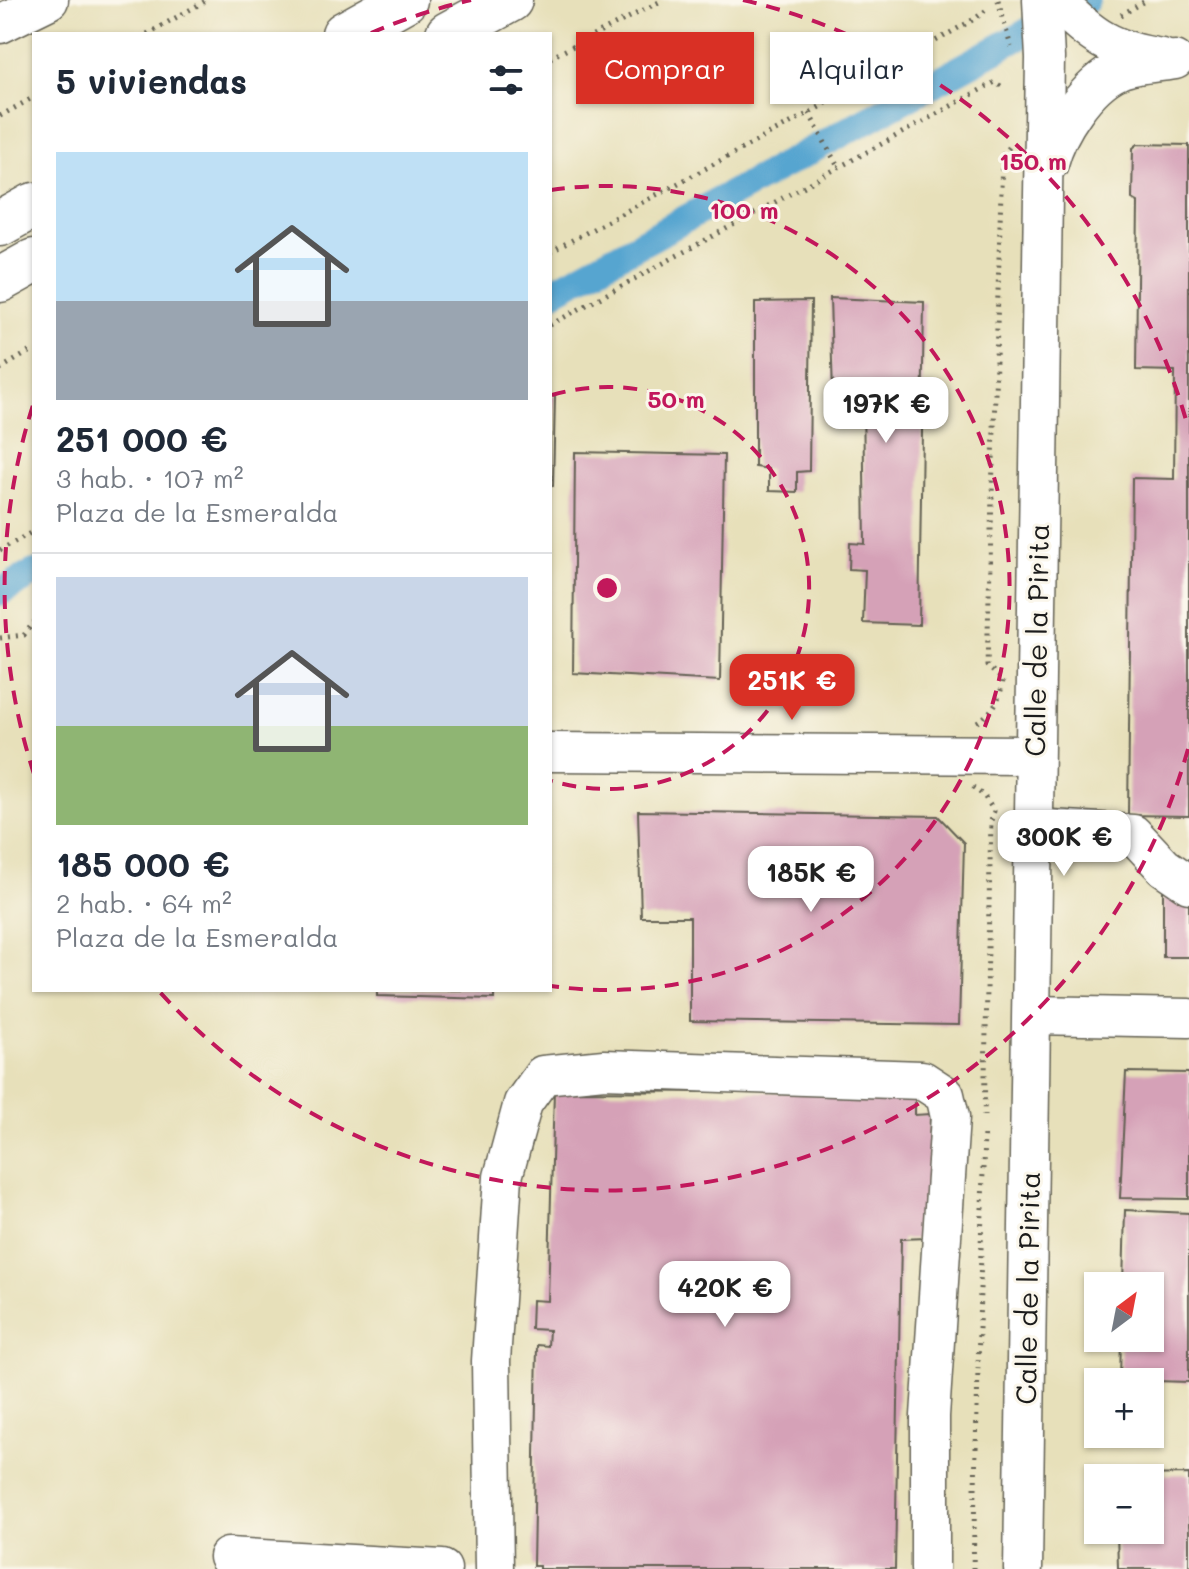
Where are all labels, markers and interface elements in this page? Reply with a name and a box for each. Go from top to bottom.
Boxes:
chip: Comprar [576,32,754,104]
chip: Alquilar [770,32,933,104]
text: 5 viviendas [56,58,247,103]
icon: filters [484,58,528,102]
text: 150 m [999,145,1067,176]
text: 100 m [709,194,779,225]
icon: home [220,204,364,348]
pin: 197K € [821,377,951,445]
text: 50 m [647,383,705,414]
text: 197K € [841,386,931,420]
text: 251 000 € [56,416,228,461]
text: 3 hab. · 107 m² [56,461,244,495]
text: Plaza de la Esmeralda [56,495,338,529]
street label: Calle de la Pirita [1016,523,1056,757]
centre of rings [593,574,621,602]
icon: home [220,629,364,773]
pin: 251K € [727,654,857,722]
text: 251K € [748,663,836,697]
pin: 300K € [999,810,1129,878]
text: 300K € [1016,819,1112,853]
text: 185 000 € [56,841,230,886]
pin: 185K € [746,846,876,914]
text: 185K € [766,855,856,889]
text: 2 hab. · 64 m² [56,886,232,920]
text: Plaza de la Esmeralda [56,920,338,954]
street label: Calle de la Pirita [1007,1171,1047,1405]
pin: 420K € [660,1261,790,1329]
text: 420K € [677,1270,773,1304]
north arrow [1084,1272,1164,1352]
map controls [1084,1272,1164,1544]
button: + [1084,1368,1164,1448]
button: − [1084,1464,1164,1544]

